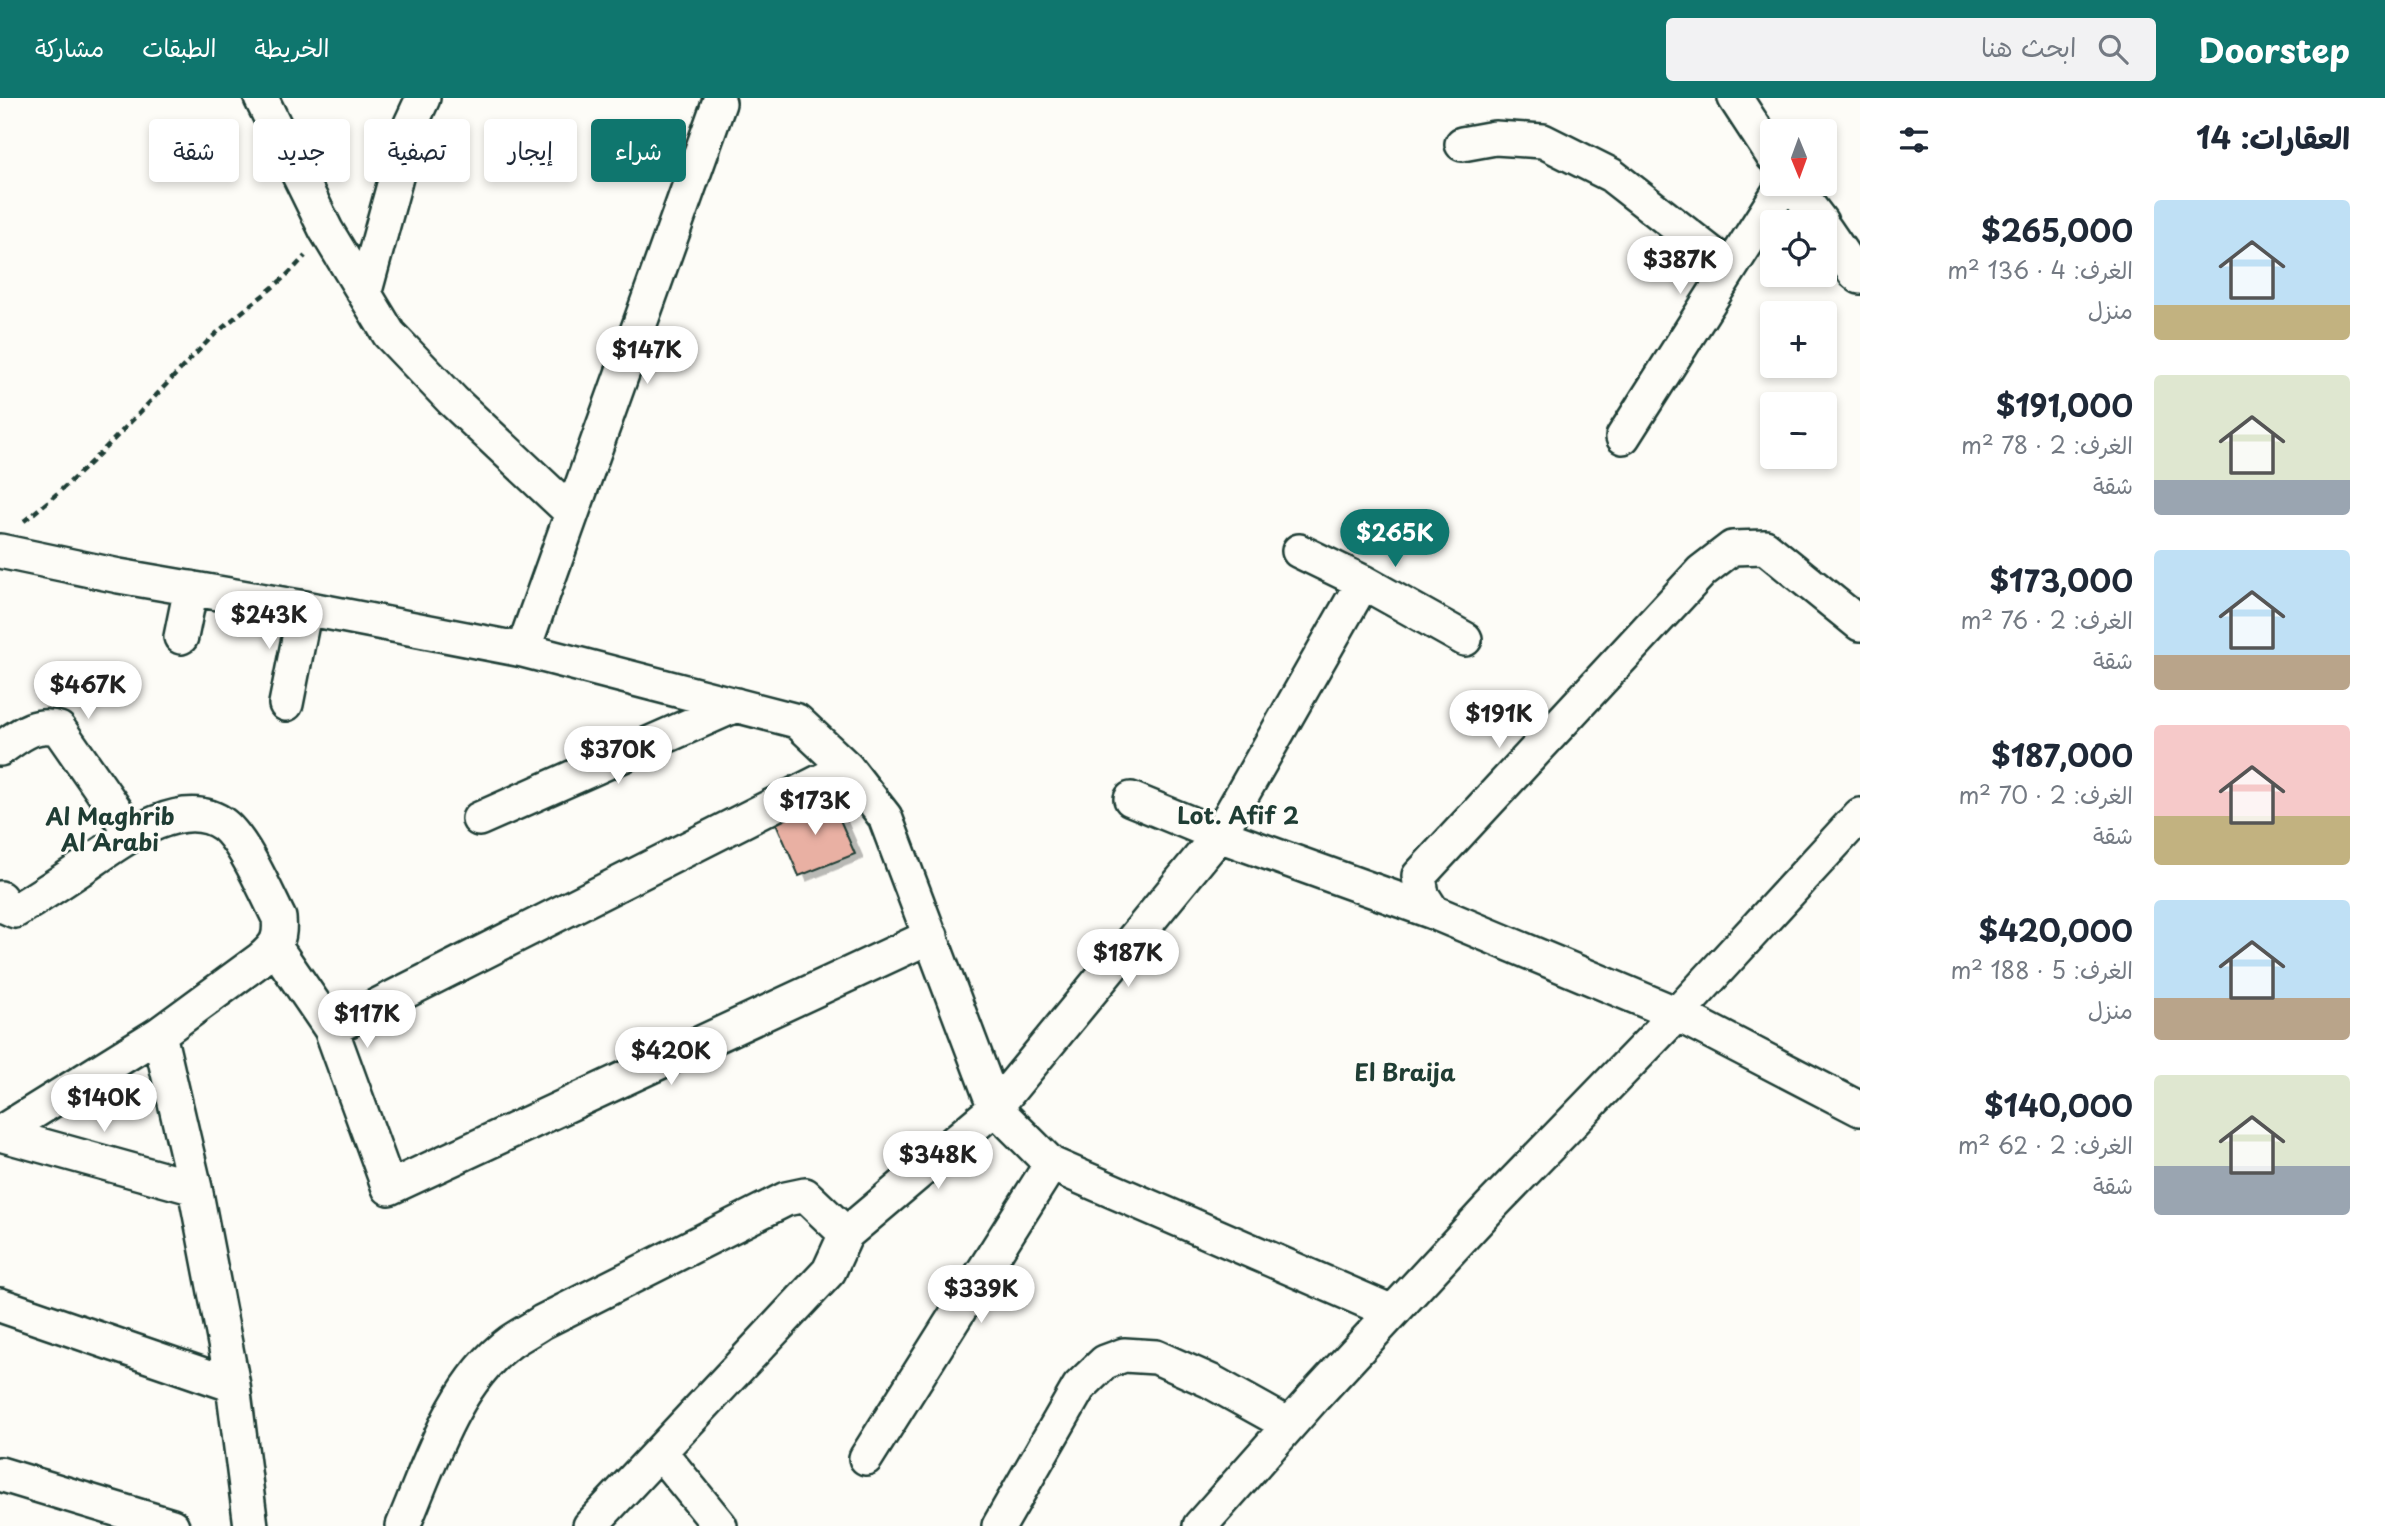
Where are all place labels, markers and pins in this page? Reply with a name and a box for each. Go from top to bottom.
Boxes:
pin: $387K [1631,236,1729,296]
pin: $147K [598,327,696,386]
pin: $265K [1346,510,1444,569]
pin: $243K [220,592,318,651]
pin: $467K [39,662,137,721]
pin: $191K [1450,690,1548,750]
pin: $370K [569,726,667,786]
pin: $173K [766,778,864,837]
pin: $187K [1079,930,1177,989]
pin: $117K [318,990,416,1050]
pin: $420K [622,1028,720,1087]
pin: $140K [55,1074,153,1134]
pin: $348K [889,1132,987,1191]
pin: $339K [932,1266,1030,1325]

